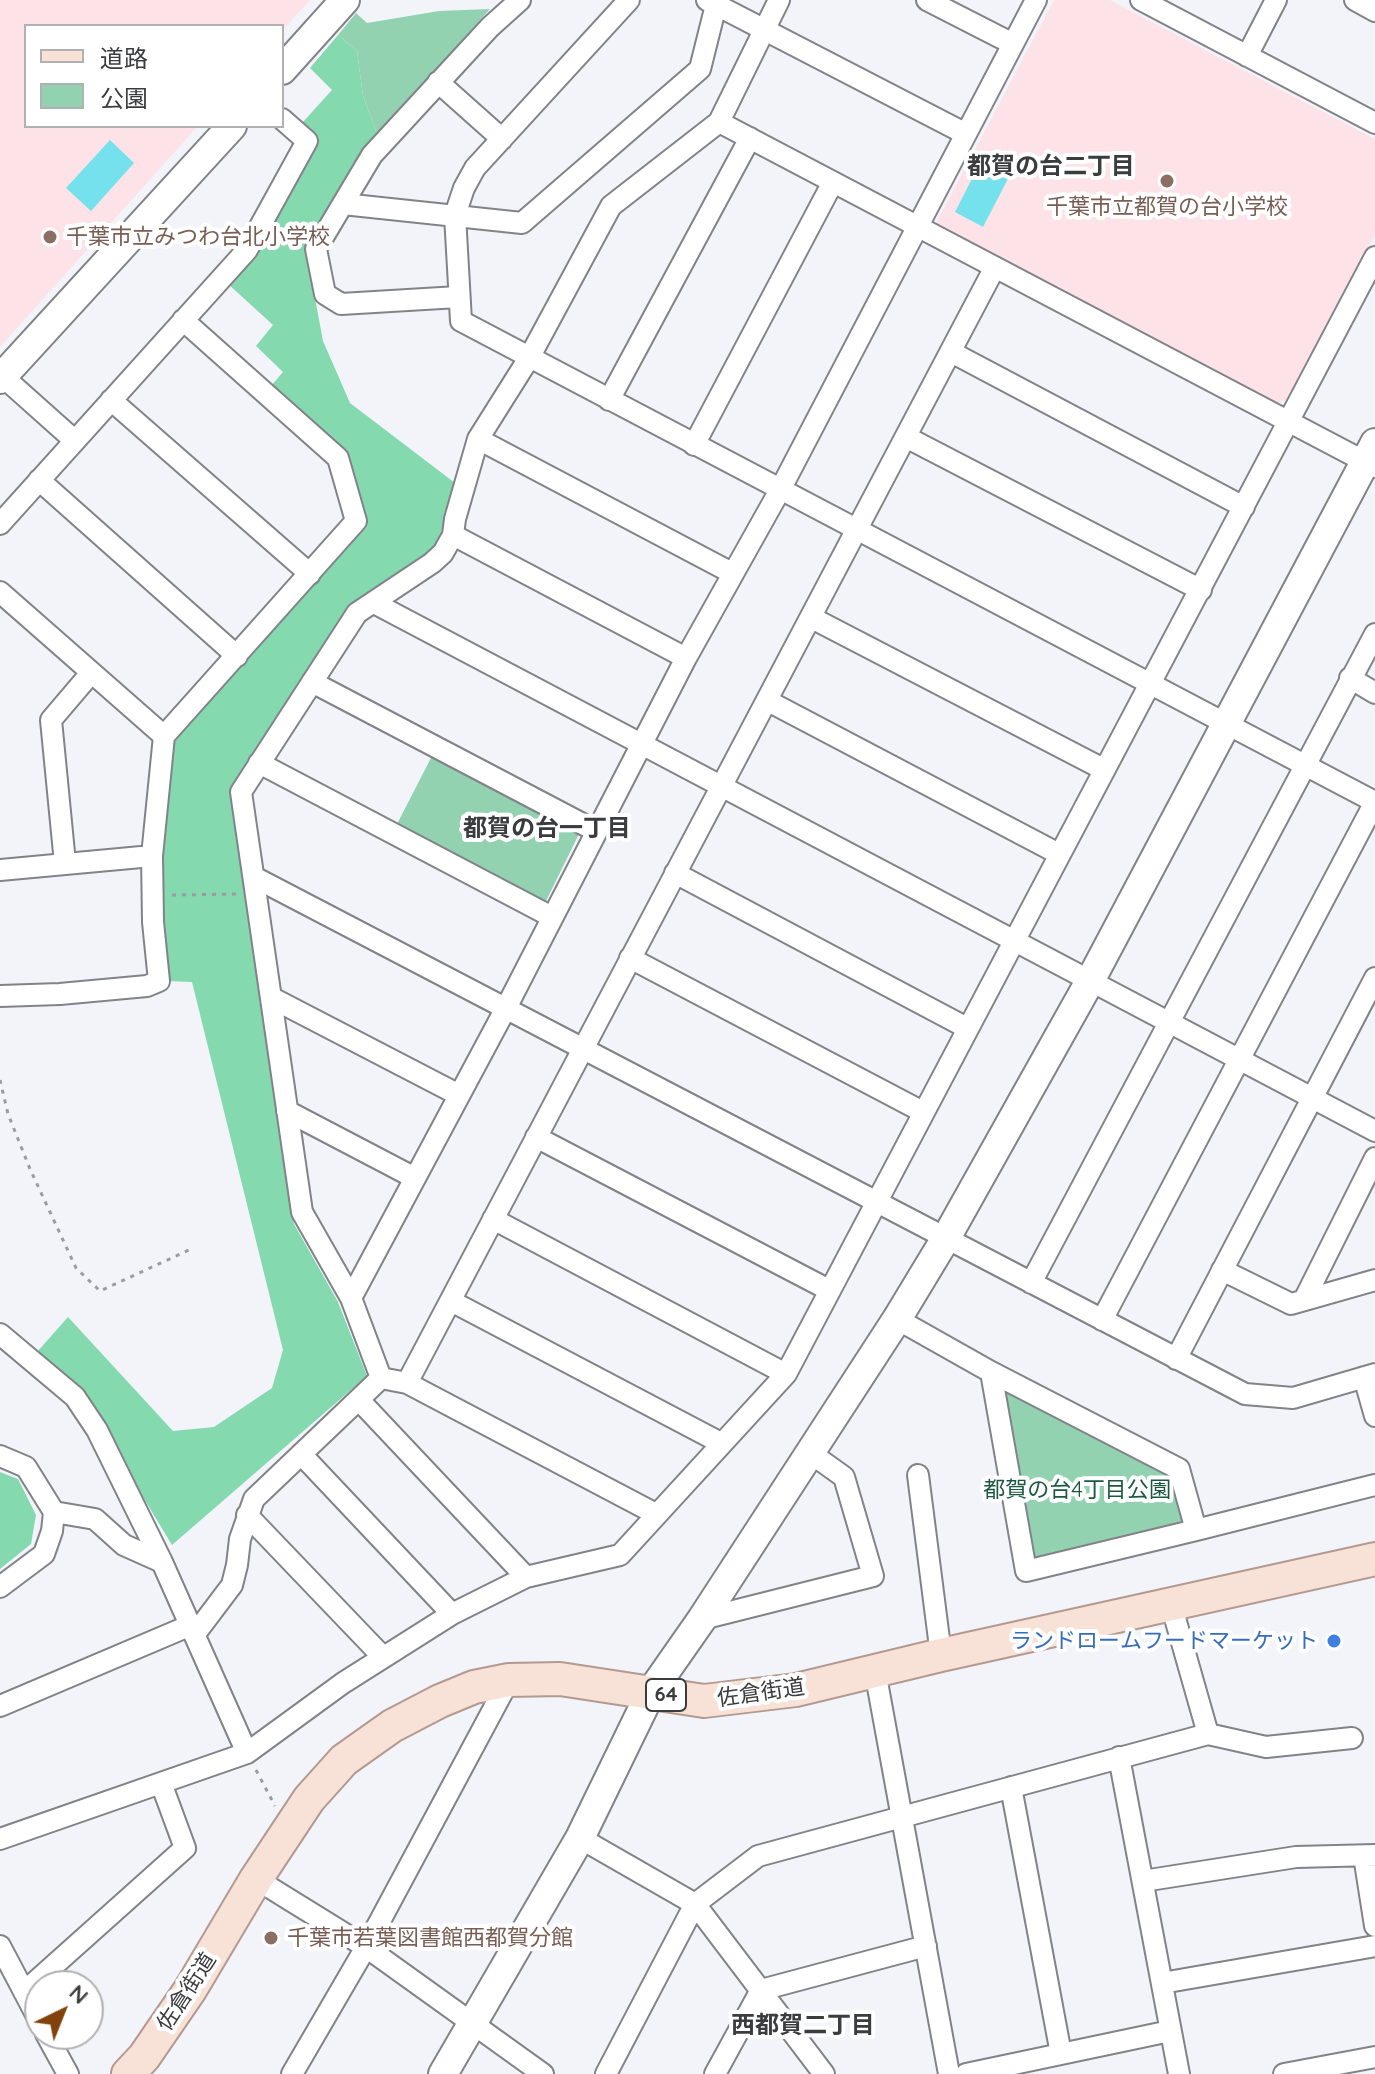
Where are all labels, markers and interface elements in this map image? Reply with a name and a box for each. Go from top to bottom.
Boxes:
legend [24,24,284,128]
text: 道路 [100,43,148,73]
text: 公園 [100,83,148,113]
district label: 都賀の台二丁目 [967,153,1135,181]
marker: 千葉市立都賀の台小学校 [1158,172,1176,190]
place label: 千葉市立都賀の台小学校 [1046,194,1288,220]
place label: 千葉市立みつわ台北小学校 [66,224,330,250]
marker: 千葉市立みつわ台北小学校 [41,228,59,246]
district label: 都賀の台一丁目 [463,815,631,843]
park label: 都賀の台4丁目公園 [983,1477,1171,1503]
place label: ランドロームフードマーケット [1010,1628,1318,1654]
marker: ランドロームフードマーケット [1325,1632,1343,1650]
street label: 佐倉街道 [716,1674,806,1712]
road number: 64 [646,1679,686,1711]
place label: 千葉市若葉図書館西都賀分館 [287,1925,573,1951]
marker: 千葉市若葉図書館西都賀分館 [262,1929,280,1947]
street label: 佐倉街道 [152,1948,222,2036]
north arrow [24,1970,104,2050]
text: N [64,1978,94,2010]
district label: 西都賀二丁目 [731,2012,875,2040]

